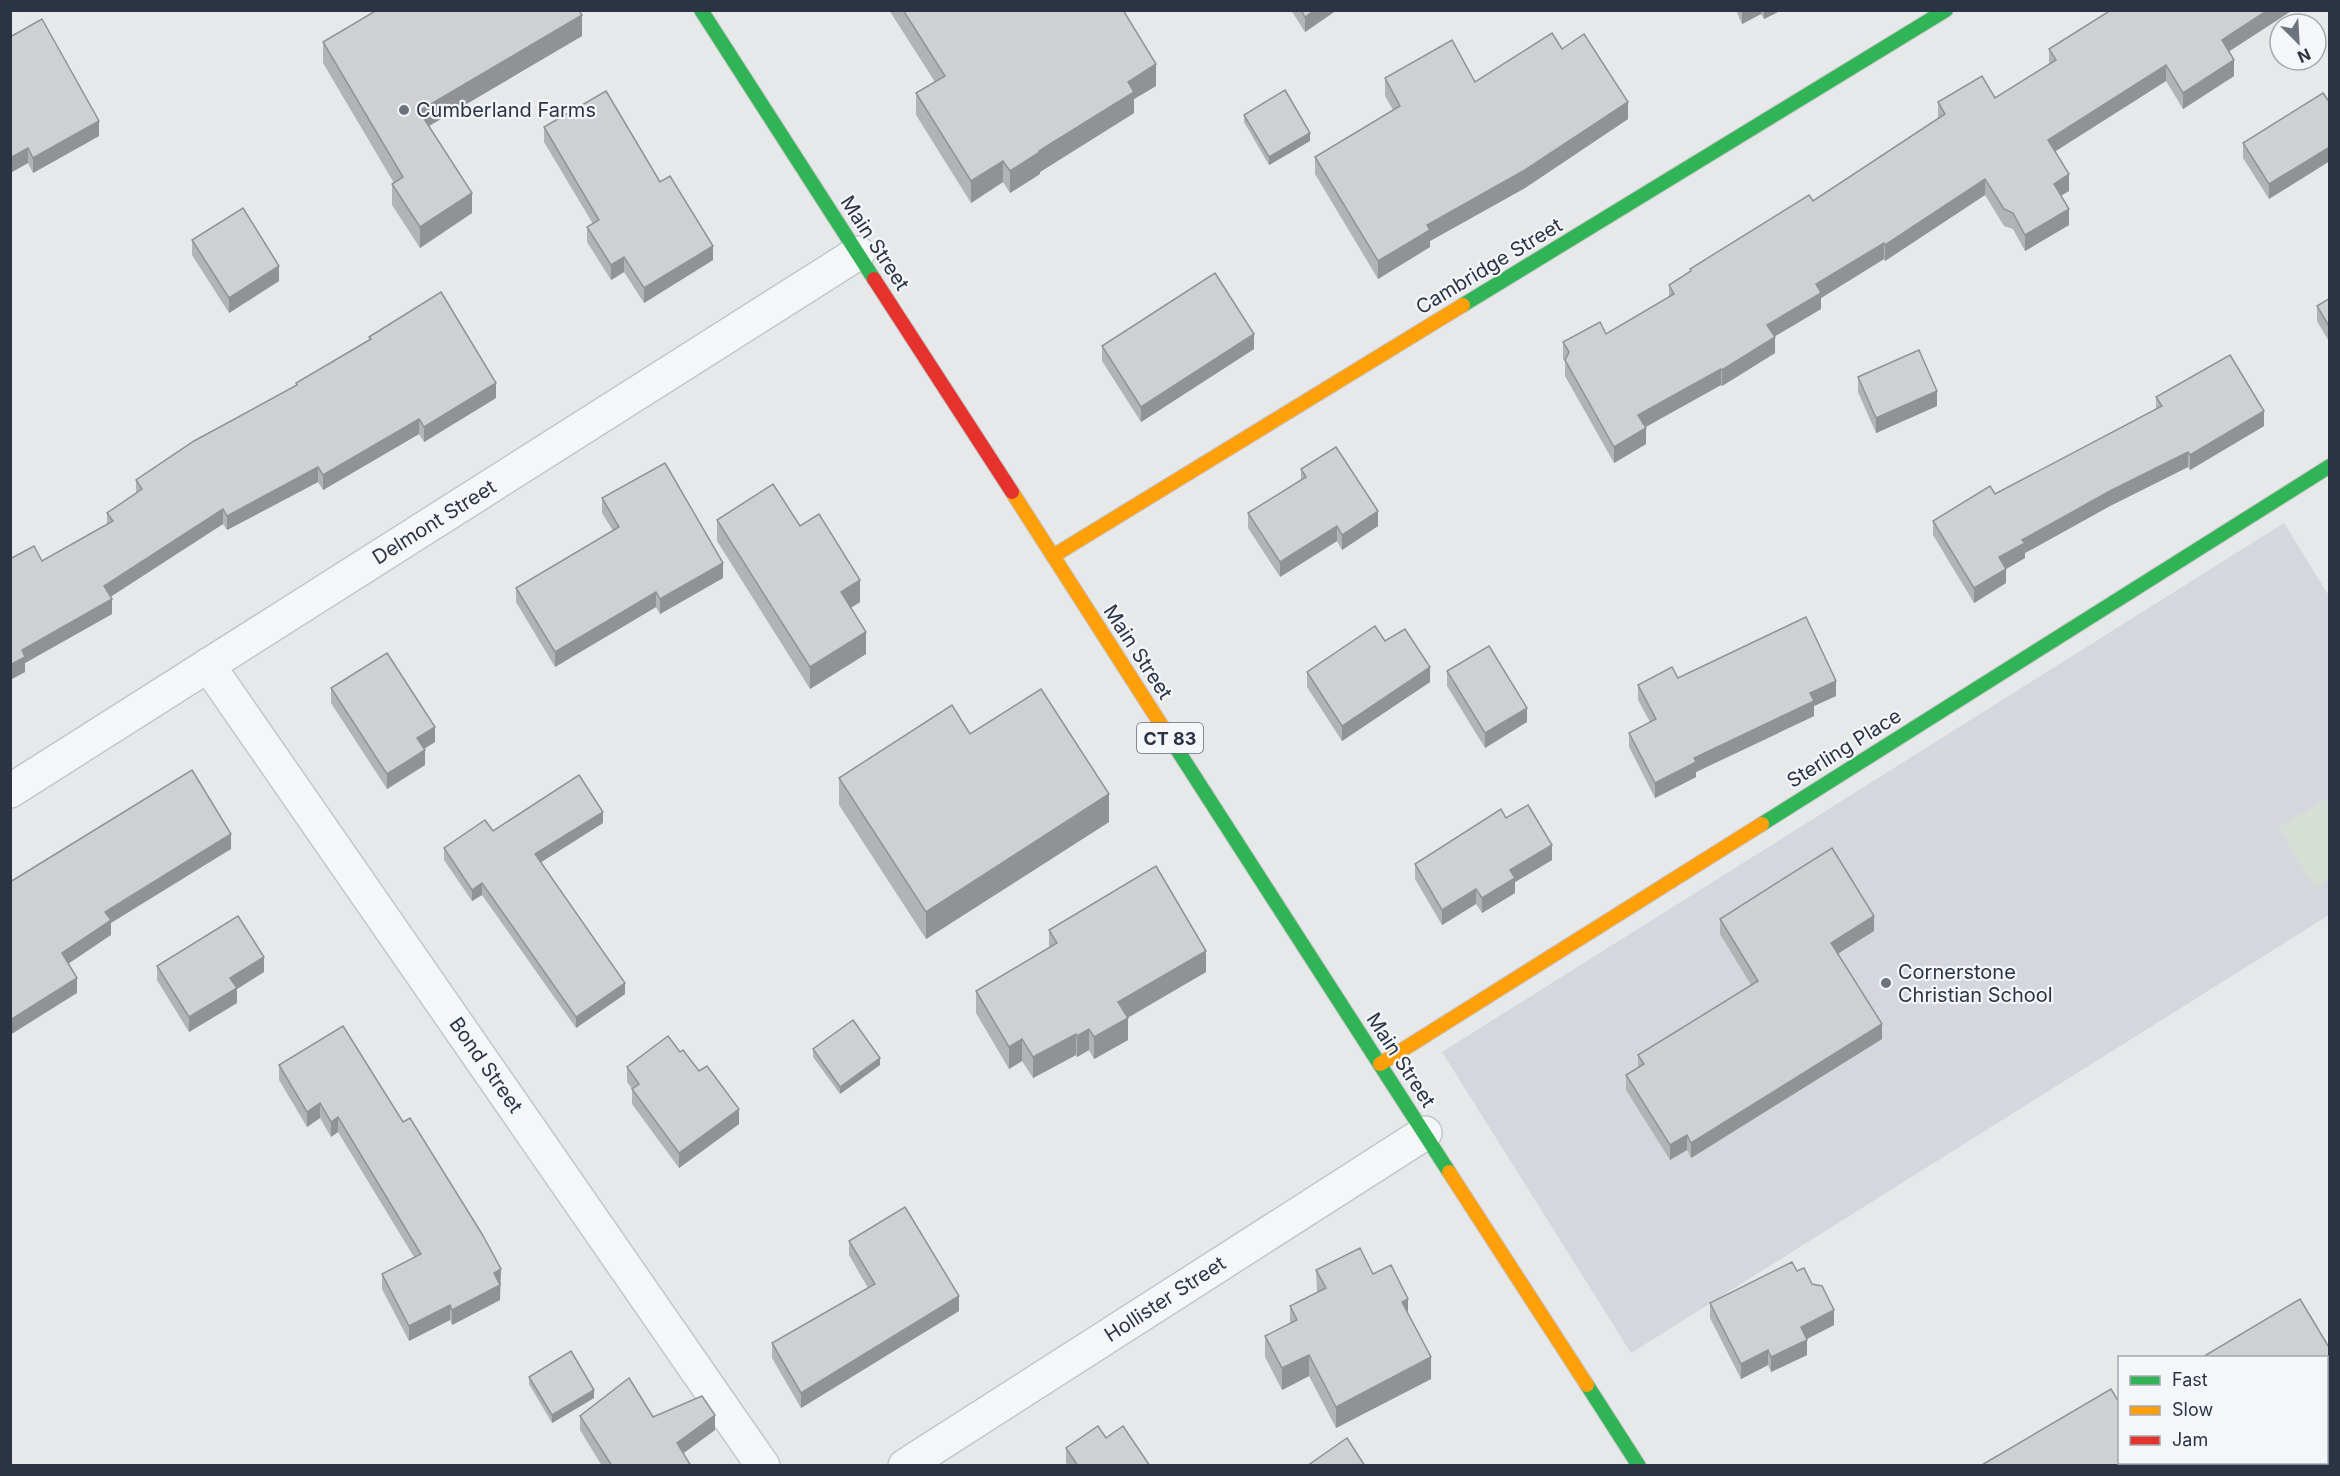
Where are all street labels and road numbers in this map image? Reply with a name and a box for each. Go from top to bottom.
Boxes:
street label: Main Street [836,191,915,295]
street label: Cambridge Street [1411,213,1567,319]
street label: Delmont Street [368,474,500,570]
street label: Main Street [1099,600,1178,704]
street label: Sterling Place [1783,703,1905,793]
road number: CT 83 [1137,723,1203,753]
street label: Main Street [1362,1008,1441,1112]
street label: Bond Street [444,1013,528,1118]
street label: Hollister Street [1100,1251,1230,1347]

